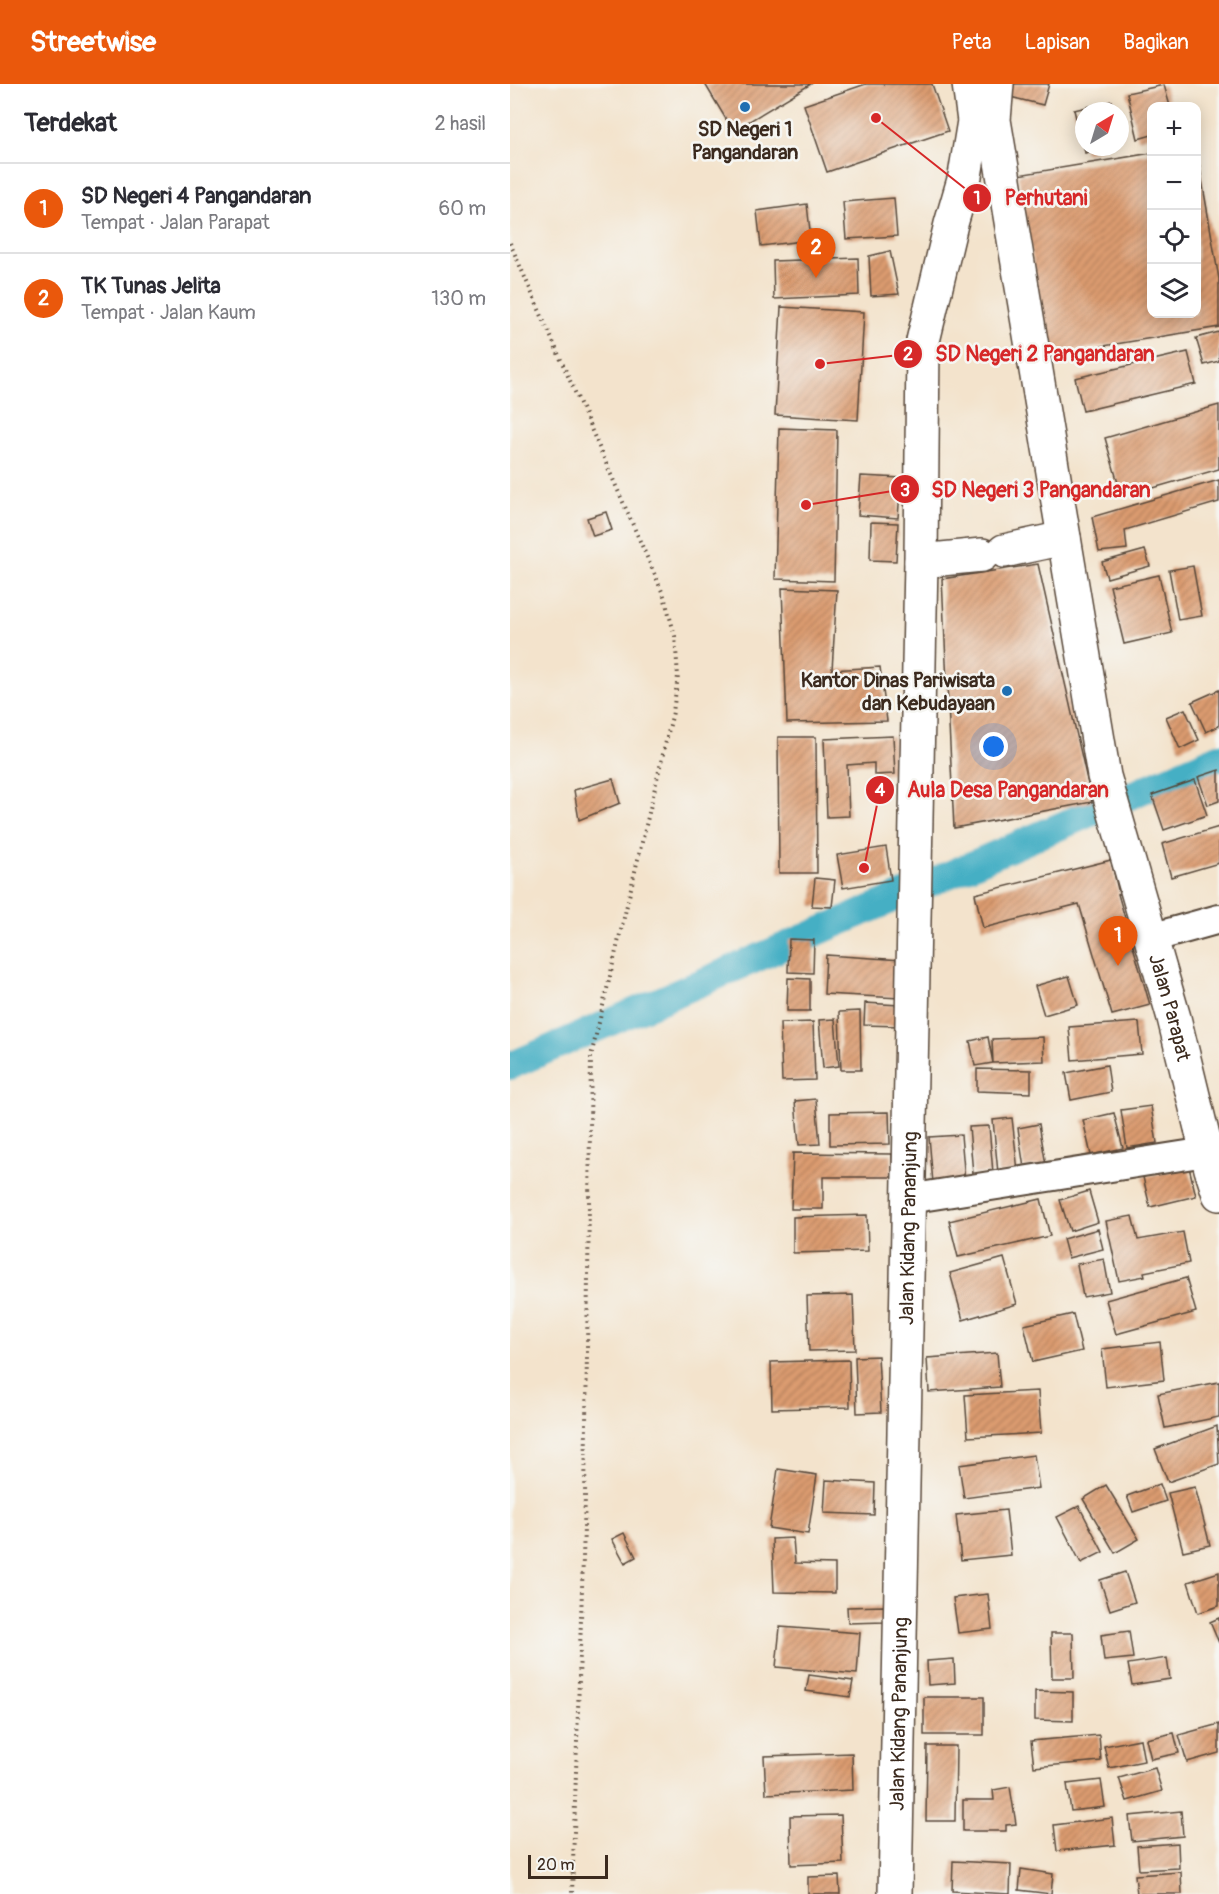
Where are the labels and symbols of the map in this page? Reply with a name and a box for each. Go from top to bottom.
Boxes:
marker: SD Negeri 1 Pangandaran [738,100,752,114]
north arrow [1075,102,1129,156]
place label: SD Negeri 1 Pangandaran [692,117,798,165]
callout: Perhutani [962,178,1099,217]
text: Perhutani [1004,185,1088,212]
text: 1 [973,187,981,210]
pin: 2 [796,228,836,278]
callout: SD Negeri 2 Pangandaran [893,334,1166,373]
text: SD Negeri 2 Pangandaran [935,341,1155,368]
text: 2 [903,343,913,366]
callout: SD Negeri 3 Pangandaran [890,470,1163,509]
text: SD Negeri 3 Pangandaran [931,477,1151,504]
text: 3 [900,479,910,502]
place label: Kantor Dinas Pariwisata dan Kebudayaan [801,668,995,716]
marker: Kantor Dinas Pariwisata dan Kebudayaan [1000,684,1014,698]
your location [979,732,1008,761]
callout: Aula Desa Pangandaran [865,770,1121,809]
text: Aula Desa Pangandaran [907,777,1109,804]
text: 4 [875,779,886,802]
pin: 1 [1098,916,1138,966]
street label: Jalan Parapat [1143,951,1196,1065]
street label: Jalan Kidang Pananjung [894,1131,923,1325]
street label: Jalan Kidang Pananjung [885,1617,913,1811]
scale bar [528,1852,608,1880]

